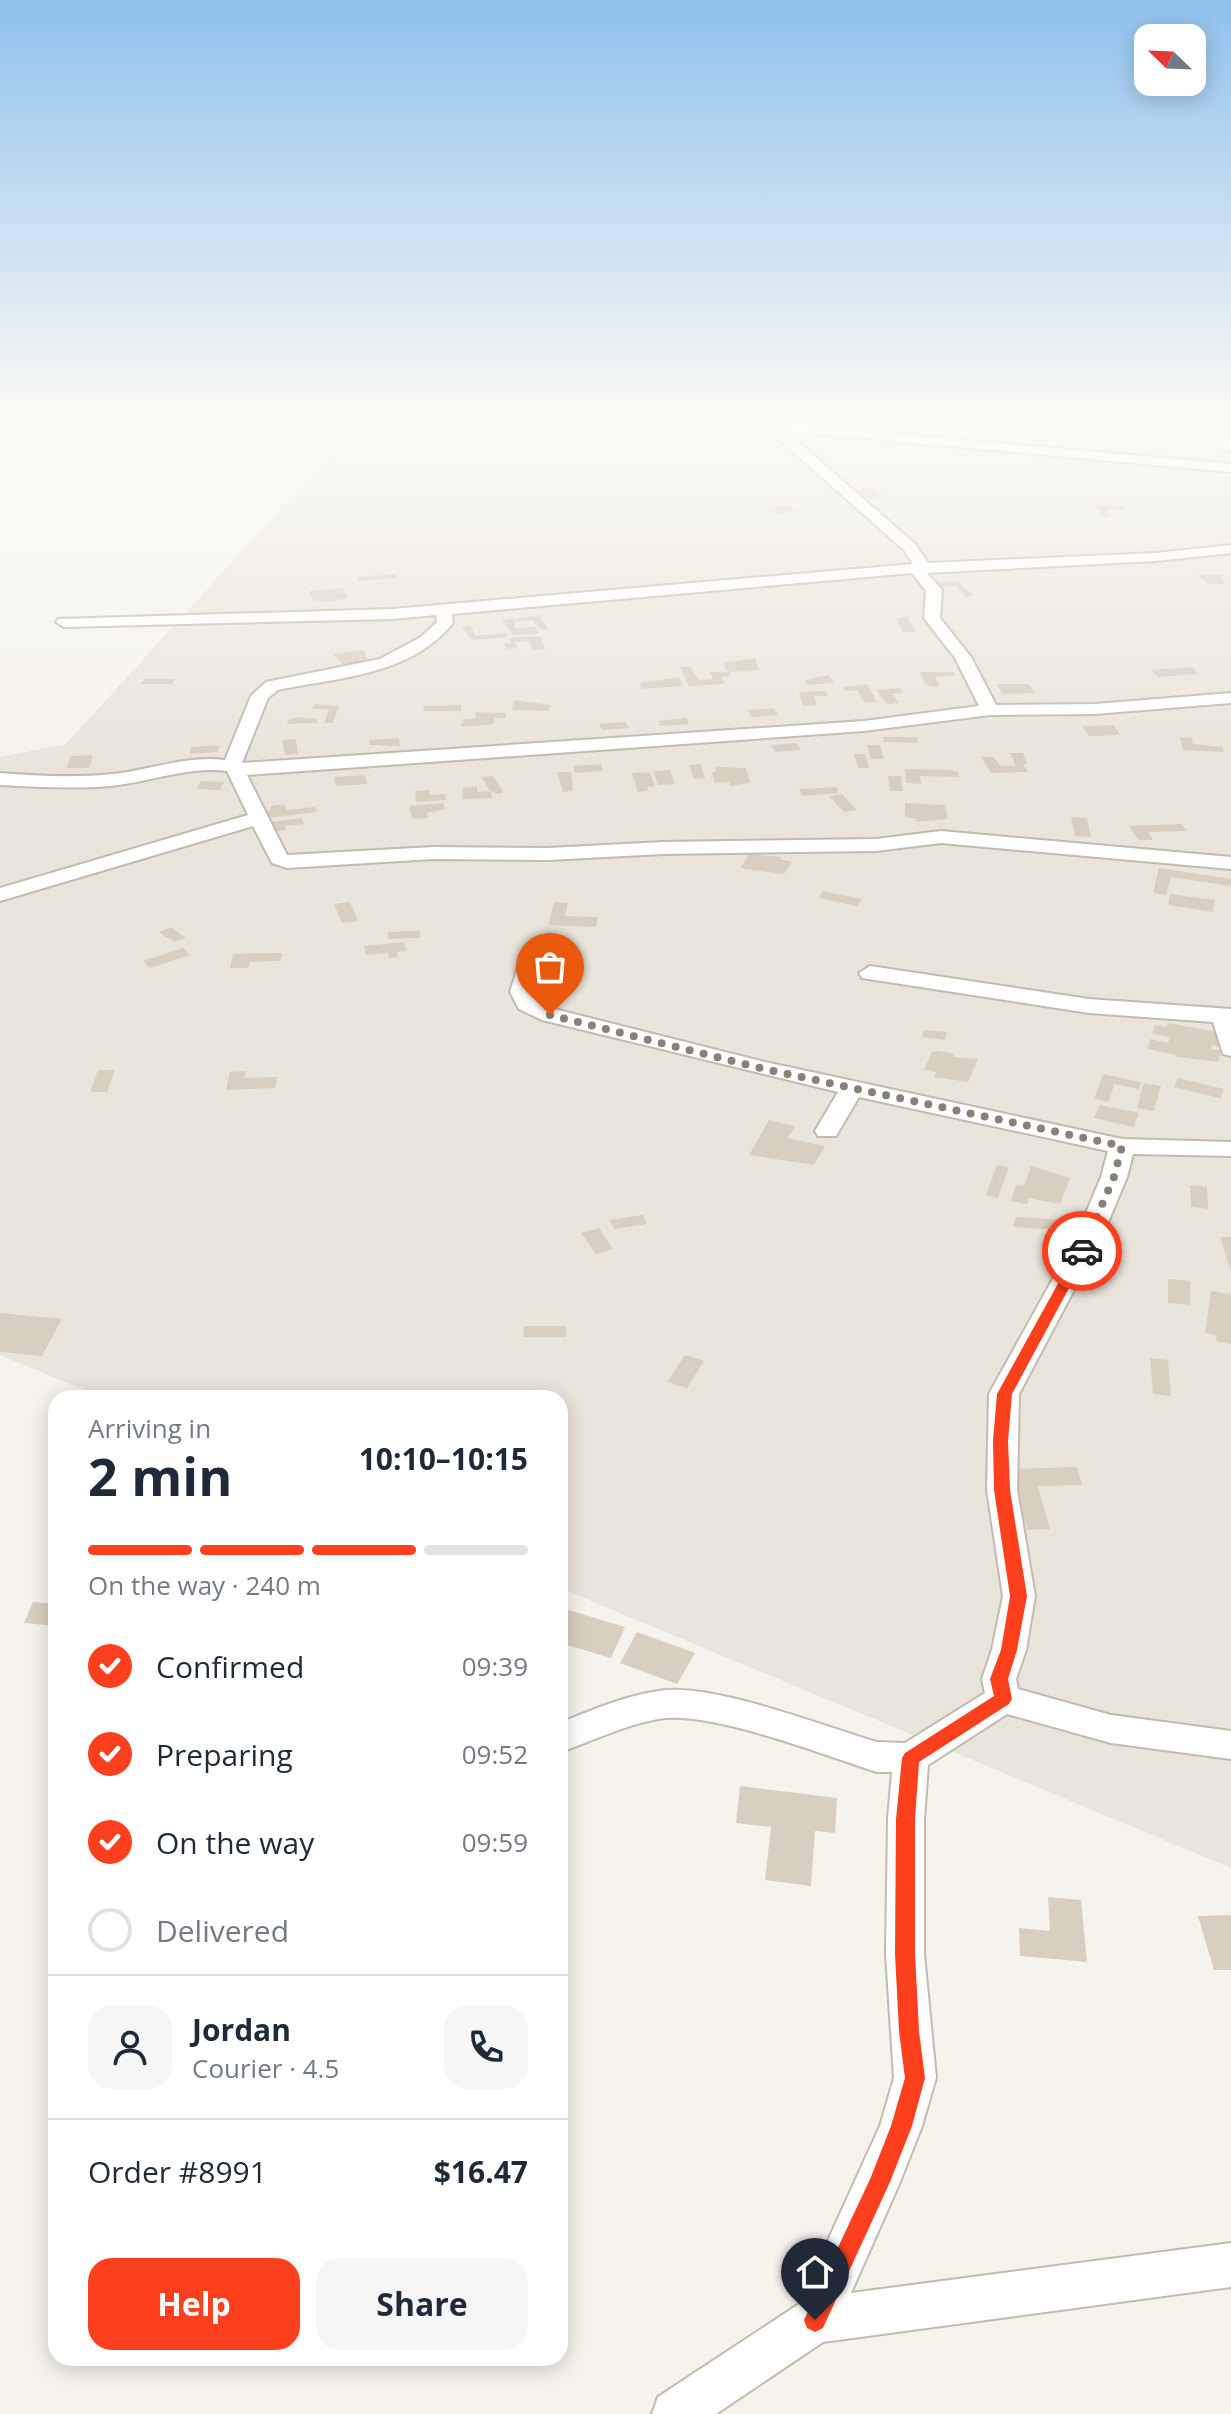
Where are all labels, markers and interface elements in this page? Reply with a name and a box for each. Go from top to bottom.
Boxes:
north arrow [1134,24,1206,96]
map controls [1134,24,1206,96]
pin [516,933,584,1015]
icon: bag [528,945,572,989]
courier [1042,1211,1122,1291]
icon: car [1060,1229,1104,1273]
text: Arriving in [88,1410,211,1446]
text: 10:10–10:15 [359,1438,528,1479]
text: 2 min [88,1440,232,1511]
text: On the way · 240 m [88,1567,321,1603]
icon: check [88,1644,132,1688]
text: Confirmed [156,1646,304,1687]
text: 09:39 [462,1648,528,1684]
icon: check [88,1732,132,1776]
text: Preparing [156,1734,293,1775]
text: 09:52 [462,1736,528,1772]
icon: check [88,1820,132,1864]
text: On the way [156,1822,314,1863]
text: 09:59 [462,1824,528,1860]
text: Delivered [156,1910,289,1951]
button: person [88,2005,172,2089]
button: phone [444,2005,528,2089]
text: Jordan [192,2009,291,2050]
text: Courier · 4.5 [192,2050,339,2086]
text: Order #8991 [88,2151,267,2192]
text: $16.47 [434,2151,528,2192]
pin [781,2238,849,2320]
icon: home [793,2250,837,2294]
button: Help [88,2258,300,2350]
button: Share [316,2258,528,2350]

